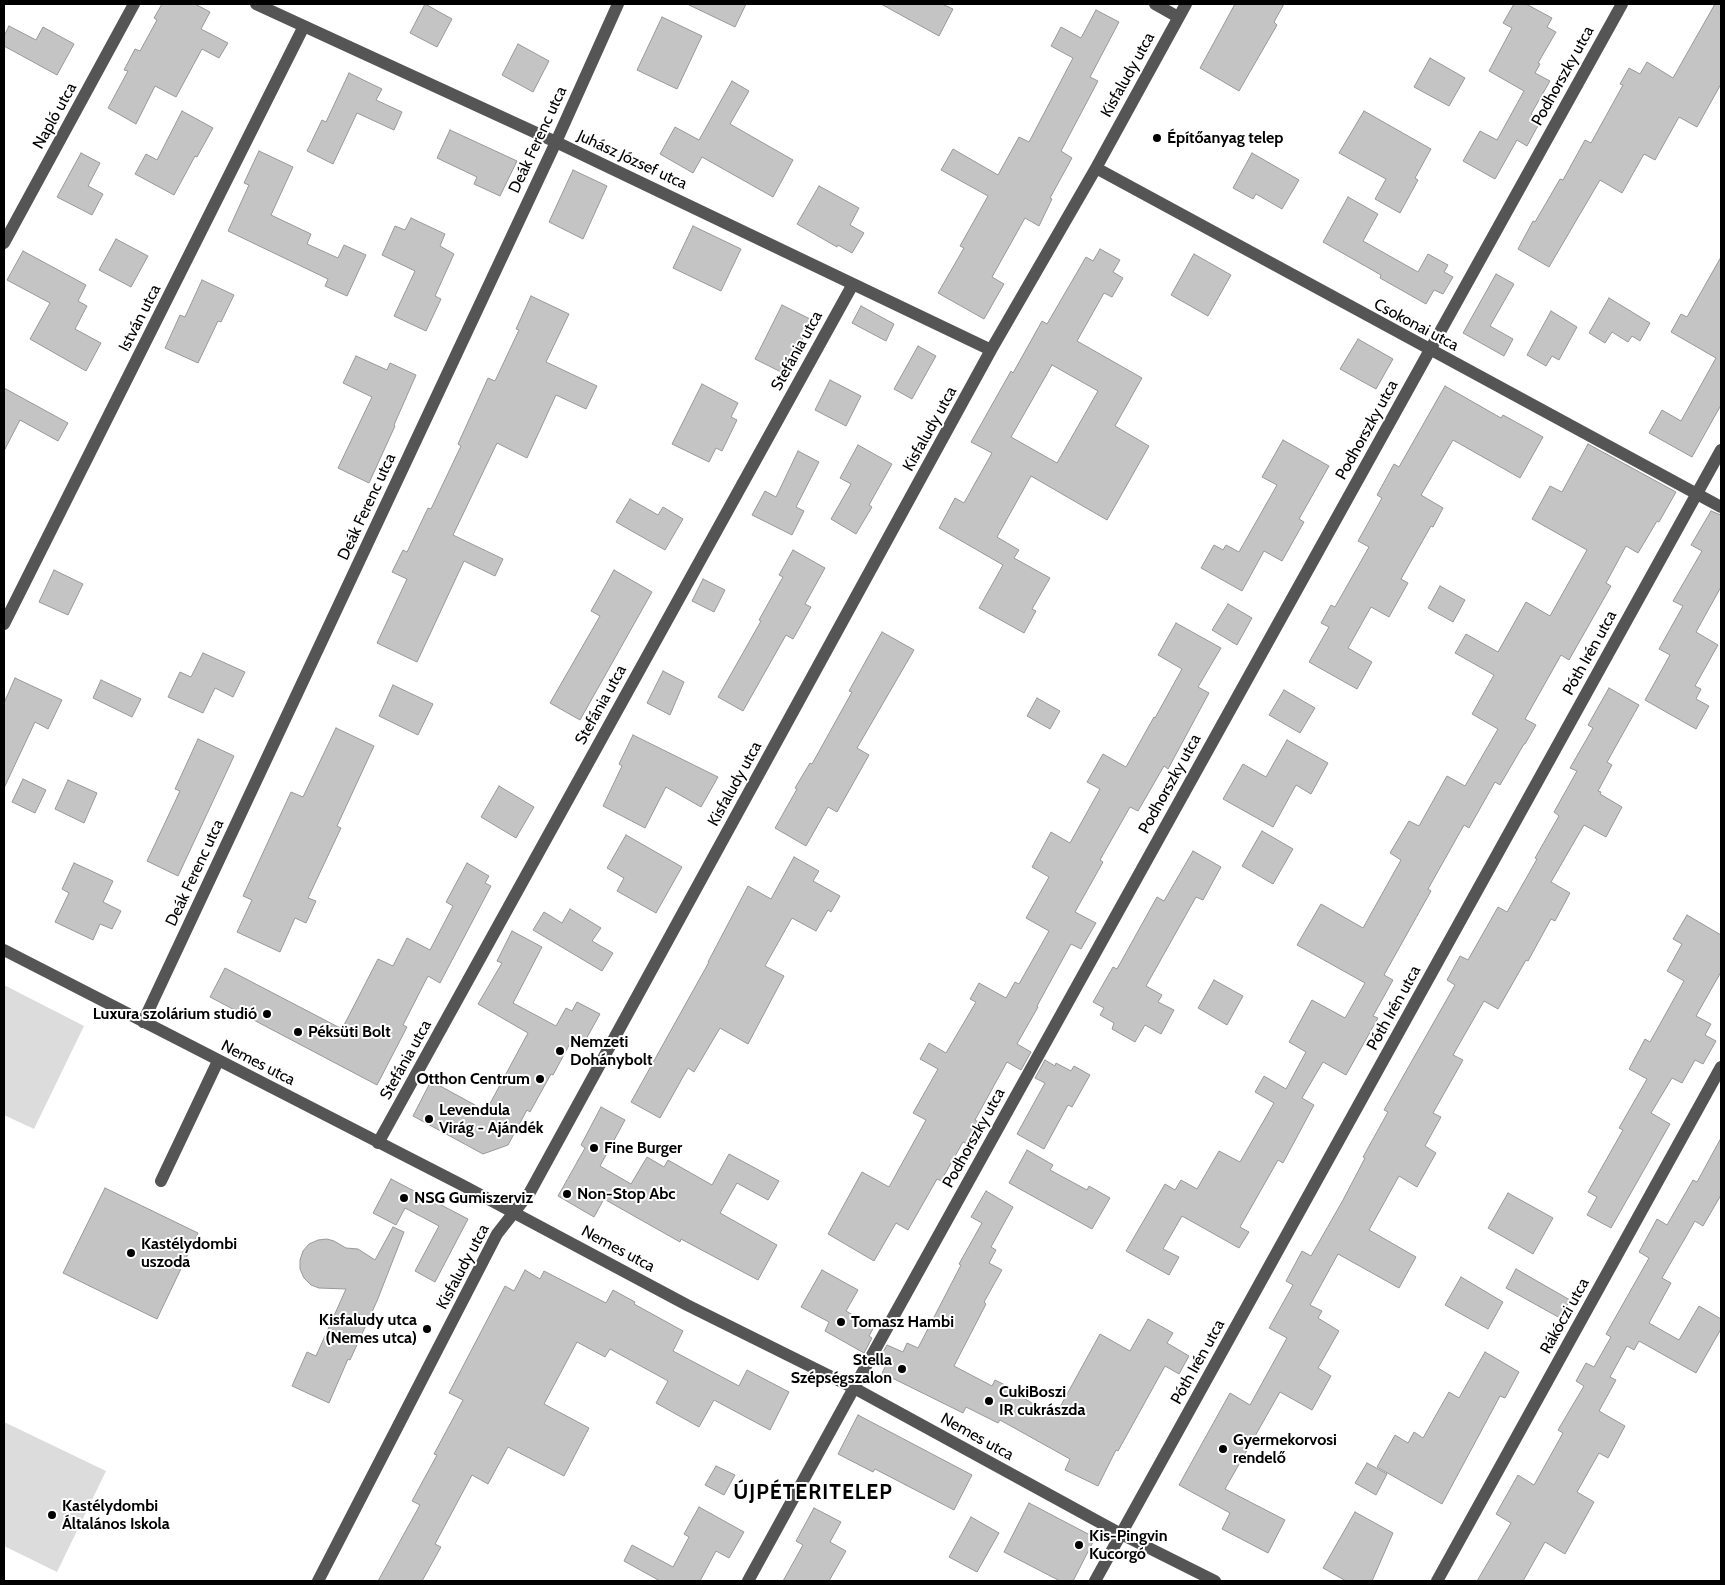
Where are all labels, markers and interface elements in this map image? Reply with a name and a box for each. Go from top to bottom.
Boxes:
street label: Podhorszky utca [1528,23,1598,129]
street label: Kisfaludy utca [1097,29,1159,121]
street label: Napló utca [29,80,81,152]
street label: Deák Ferenc utca [505,84,571,196]
street label: Juhász József utca [574,126,690,194]
place label: Építőanyag telep [1167,128,1284,148]
marker: Építőanyag telep [1151,132,1163,144]
street label: István utca [115,281,165,355]
street label: Csokonai utca [1370,295,1462,355]
street label: Stefánia utca [767,308,827,394]
street label: Podhorszky utca [1332,377,1402,483]
street label: Kisfaludy utca [899,383,961,475]
street label: Deák Ferenc utca [334,451,400,563]
street label: Póth Irén utca [1559,607,1621,699]
street label: Stefánia utca [571,662,631,748]
street label: Podhorszky utca [1135,731,1205,837]
street label: Kisfaludy utca [704,738,766,830]
street label: Deák Ferenc utca [162,817,228,929]
street label: Póth Irén utca [1363,962,1425,1054]
place label: Luxura szolárium studió [93,1004,257,1024]
marker: Luxura szolárium studió [261,1008,273,1020]
street label: Stefánia utca [376,1017,436,1103]
place label: Péksüti Bolt [308,1022,391,1042]
marker: Péksüti Bolt [292,1026,304,1038]
place label: Nemzeti Dohánybolt [570,1032,652,1070]
street label: Nemes utca [218,1036,298,1090]
marker: Nemzeti Dohánybolt [554,1045,566,1057]
place label: Otthon Centrum [416,1069,530,1089]
marker: Otthon Centrum [534,1073,546,1085]
street label: Podhorszky utca [939,1085,1009,1191]
place label: Levendula Virág - Ajándék [439,1100,543,1138]
marker: Levendula Virág - Ajándék [423,1113,435,1125]
place label: Fine Burger [604,1138,682,1158]
marker: Fine Burger [588,1142,600,1154]
place label: Non-Stop Abc [577,1184,676,1204]
place label: NSG Gumiszerviz [414,1188,533,1208]
marker: Non-Stop Abc [561,1188,573,1200]
marker: NSG Gumiszerviz [398,1192,410,1204]
street label: Kisfaludy utca [433,1221,493,1313]
street label: Nemes utca [578,1222,658,1276]
place label: Kastélydombi uszoda [141,1234,237,1272]
marker: Kastélydombi uszoda [125,1247,137,1259]
street label: Rákóczi utca [1536,1275,1594,1357]
place label: Kisfaludy utca (Nemes utca) [319,1310,417,1348]
place label: Tomasz Hambi [851,1312,954,1332]
marker: Tomasz Hambi [835,1316,847,1328]
street label: Póth Irén utca [1167,1316,1229,1408]
marker: Kisfaludy utca (Nemes utca) [421,1323,433,1335]
place label: Stella Szépségszalon [791,1350,892,1388]
marker: Stella Szépségszalon [896,1363,908,1375]
place label: CukiBoszi IR cukrászda [999,1382,1085,1420]
marker: CukiBoszi IR cukrászda [983,1395,995,1407]
street label: Nemes utca [937,1409,1017,1465]
place label: Gyermekorvosi rendelő [1233,1430,1337,1468]
marker: Gyermekorvosi rendelő [1217,1443,1229,1455]
district label: ÚJPÉTERITELEP [732,1480,894,1506]
place label: Kastélydombi Általános Iskola [62,1496,170,1534]
marker: Kastélydombi Általános Iskola [46,1509,58,1521]
place label: Kis-Pingvin Kucorgó [1089,1526,1168,1564]
marker: Kis-Pingvin Kucorgó [1073,1539,1085,1551]

